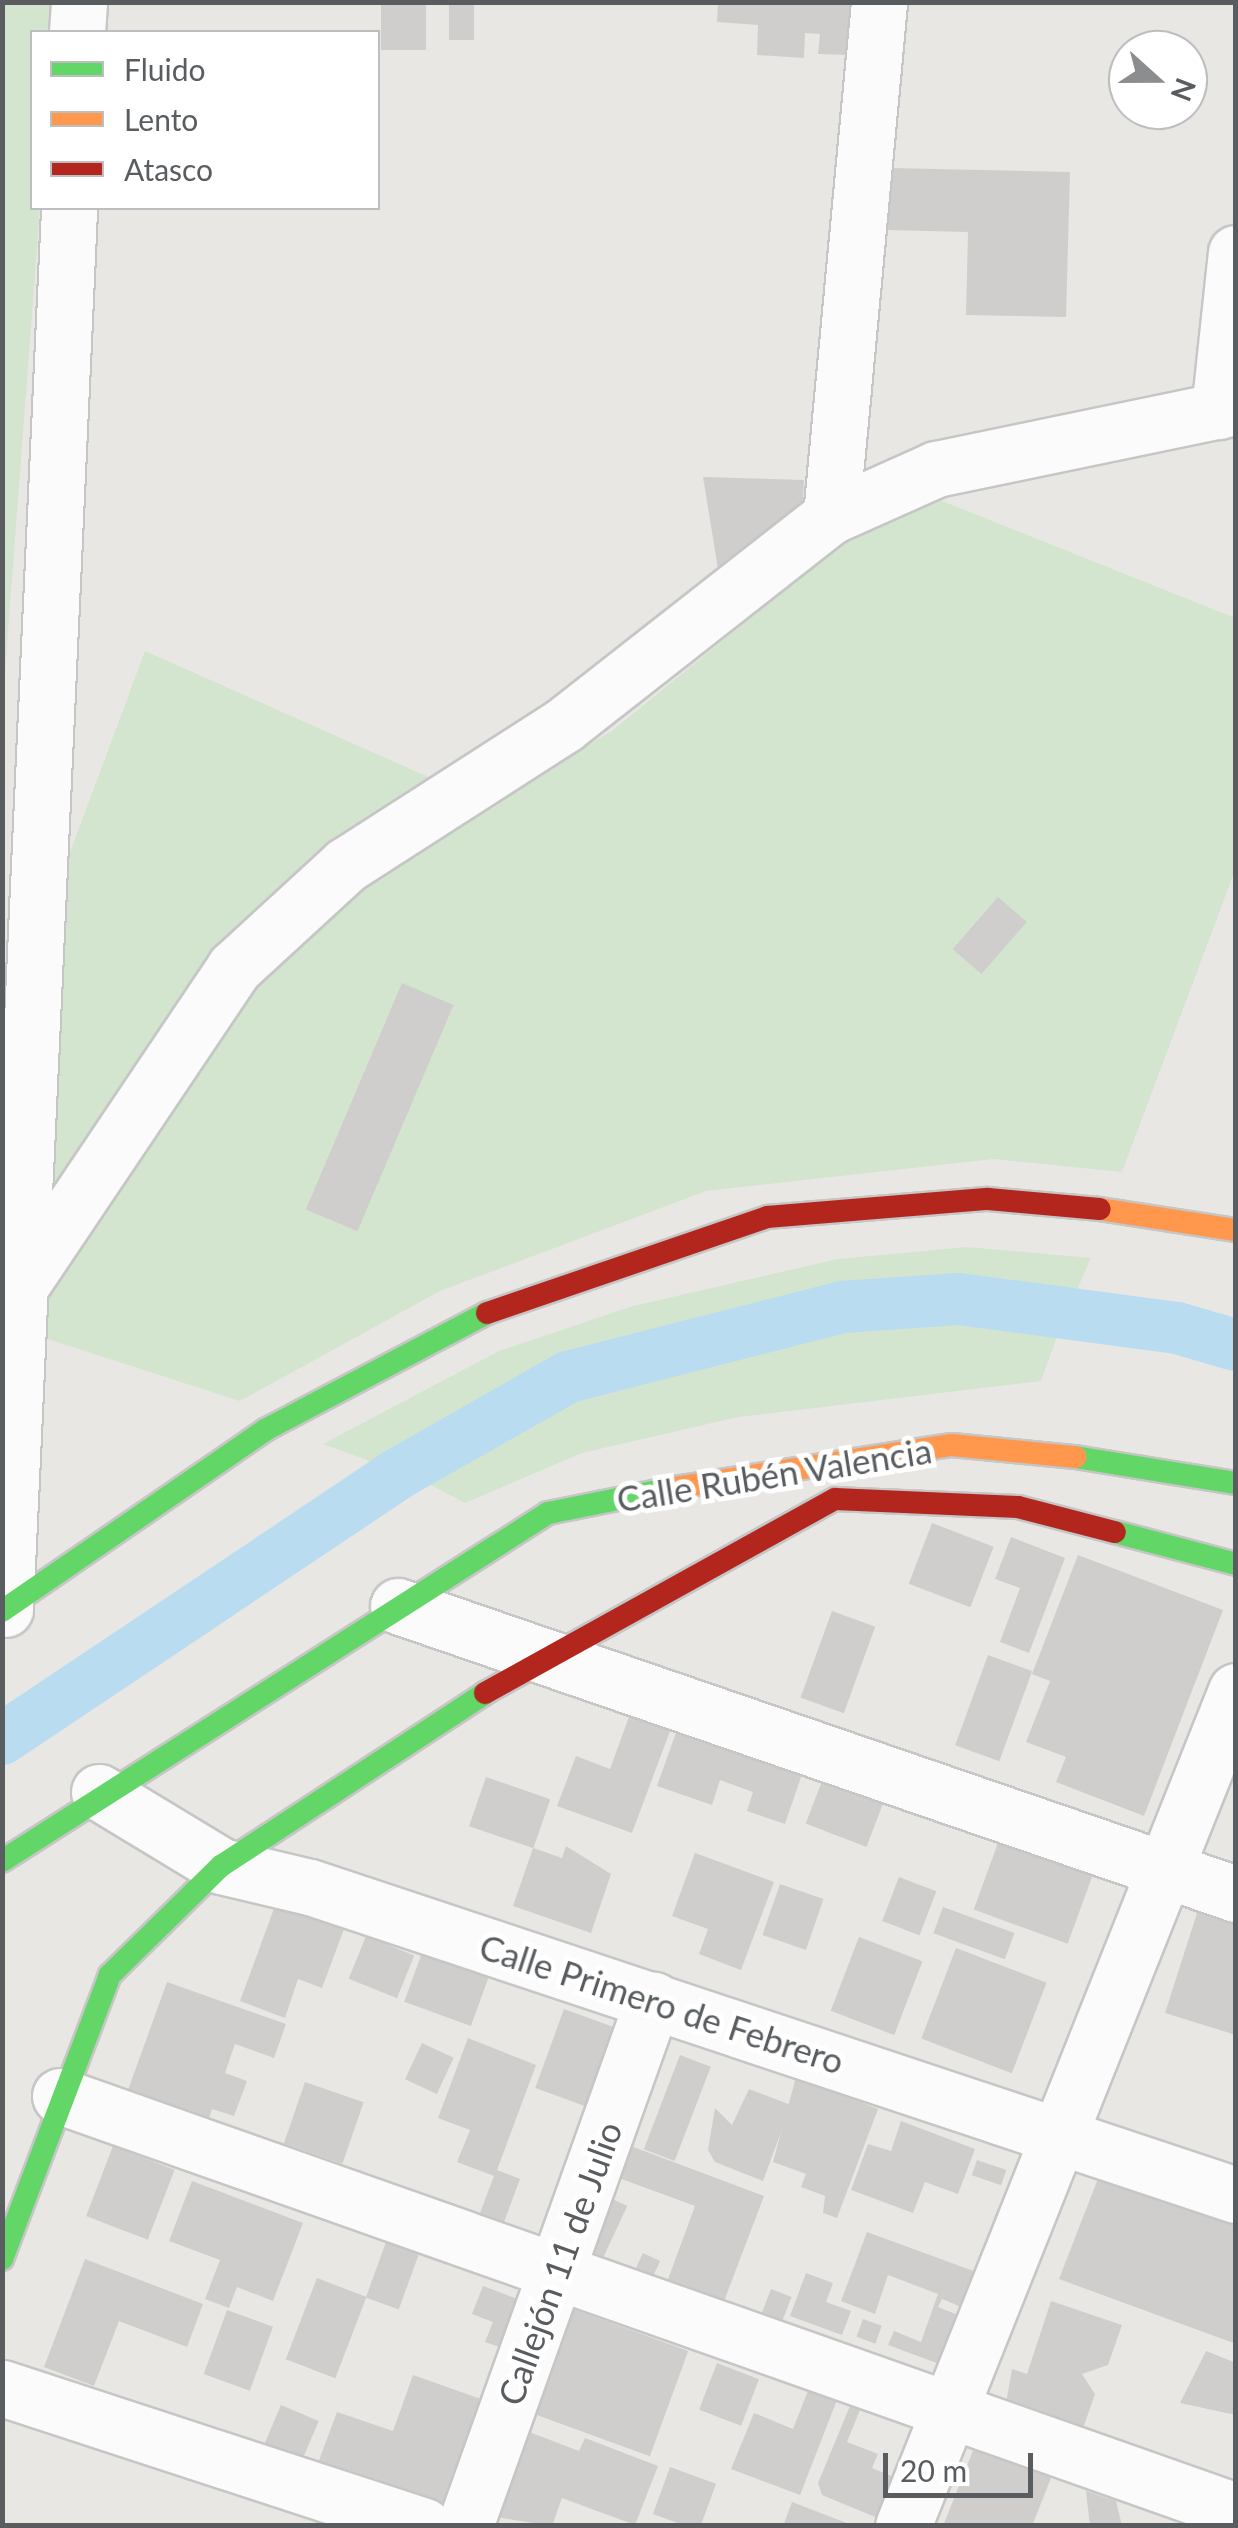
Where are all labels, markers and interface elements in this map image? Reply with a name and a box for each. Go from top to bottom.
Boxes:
legend [30,30,380,210]
north arrow [1108,30,1208,130]
text: Fluido [124,51,206,87]
text: N [1164,74,1204,106]
text: Lento [124,101,198,137]
text: Atasco [124,151,213,187]
street label: Calle Rubén Valencia [613,1428,935,1520]
street label: Calle Primero de Febrero [475,1924,849,2082]
street label: Callejón 11 de Julio [488,2115,630,2411]
scale bar [888,2433,1038,2495]
text: 20 m [900,2452,967,2488]

